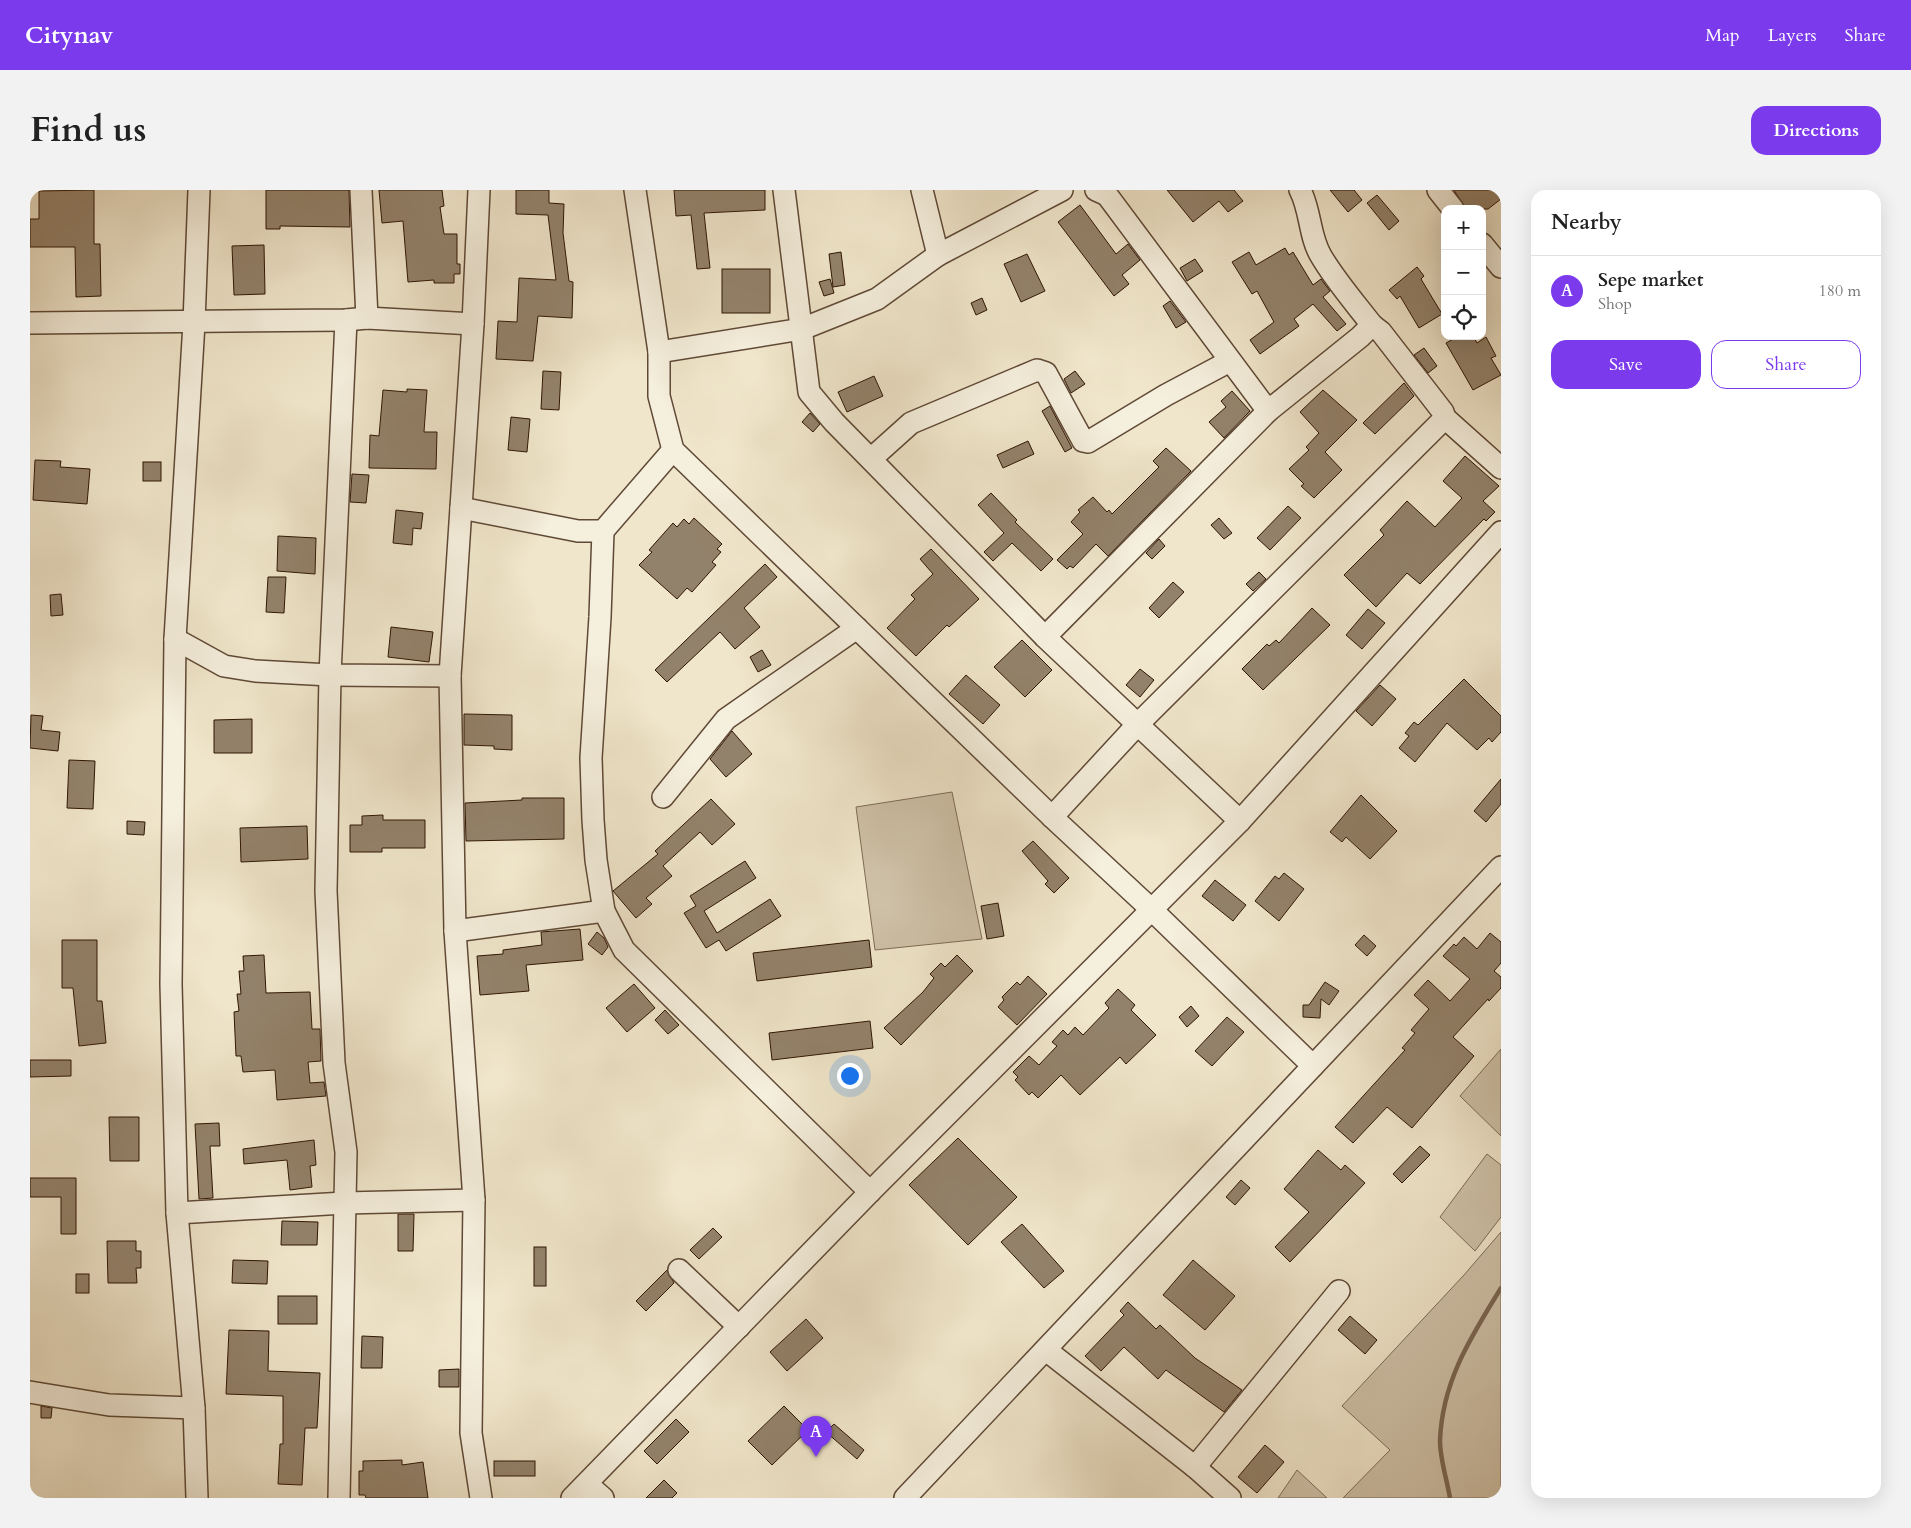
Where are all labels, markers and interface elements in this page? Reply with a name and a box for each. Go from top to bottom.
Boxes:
text: Citynav [25,19,113,52]
text: Map [1705,23,1740,48]
text: Layers [1768,23,1817,48]
text: Share [1845,23,1886,48]
text: Find us [30,106,146,154]
button: Directions [1751,106,1881,155]
map controls [1441,205,1486,340]
button: + [1441,205,1486,250]
text: Nearby [1551,208,1622,237]
button: − [1441,250,1486,295]
text: Sepe market [1598,267,1703,293]
text: A [1561,280,1573,302]
text: 180 m [1819,280,1861,302]
text: Shop [1598,293,1632,315]
button: locate [1441,295,1486,340]
button: Save [1551,340,1701,389]
button: Share [1711,340,1861,389]
your location [837,1063,863,1089]
pin: A [800,1416,832,1457]

